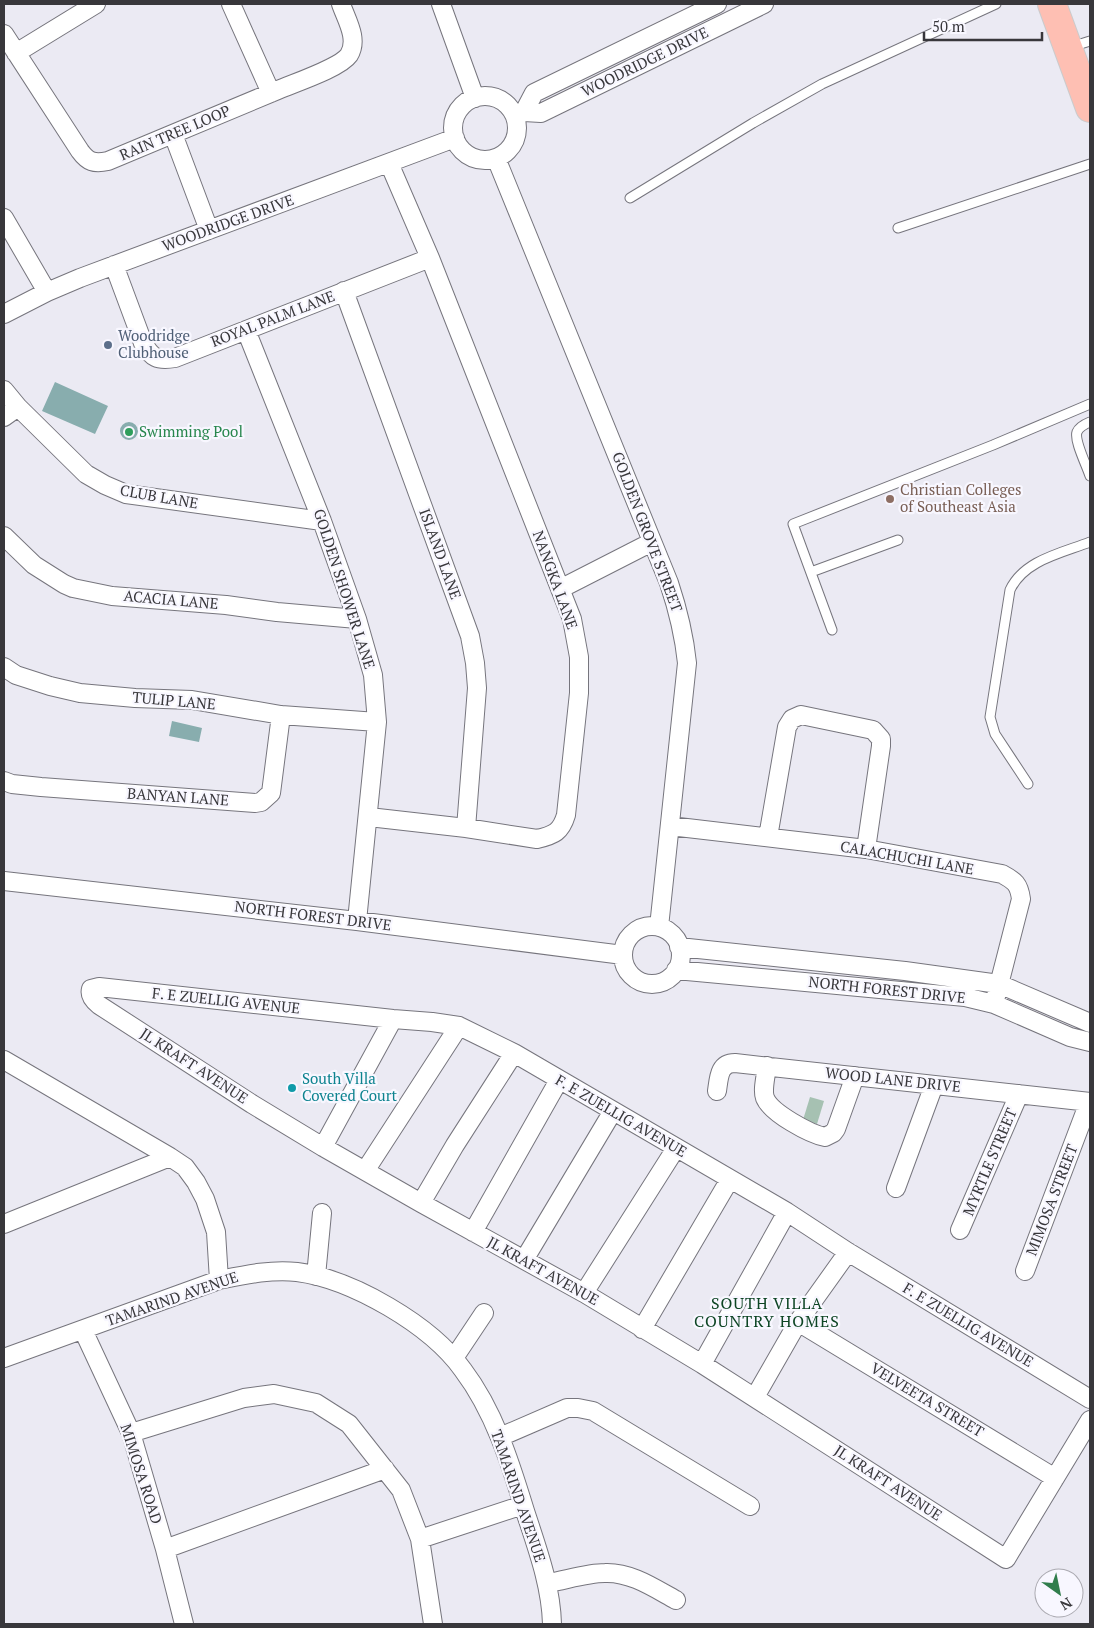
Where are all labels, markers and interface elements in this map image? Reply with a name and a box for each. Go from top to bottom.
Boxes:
scale bar [924,10,1042,42]
text: 50 m [932,16,965,36]
street label: WOODRIDGE DRIVE [578,22,711,101]
street label: RAIN TREE LOOP [116,100,233,164]
street label: WOODRIDGE DRIVE [159,189,296,255]
street label: ROYAL PALM LANE [208,285,337,351]
place label: Woodridge Clubhouse [118,325,190,362]
marker: Woodridge Clubhouse [102,339,114,351]
place label: Swimming Pool [139,421,243,441]
marker: Swimming Pool [123,426,135,438]
street label: GOLDEN GROVE STREET [608,449,688,614]
street label: CLUB LANE [119,479,200,513]
place label: Christian Colleges of Southeast Asia [900,479,1022,516]
marker: Christian Colleges of Southeast Asia [884,493,896,505]
street label: ISLAND LANE [415,505,467,602]
street label: GOLDEN SHOWER LANE [310,506,380,671]
street label: NANGKA LANE [529,528,583,632]
street label: ACACIA LANE [123,585,219,613]
street label: TULIP LANE [132,686,217,714]
street label: BANYAN LANE [127,782,230,810]
street label: CALACHUCHI LANE [839,835,976,879]
street label: NORTH FOREST DRIVE [234,895,393,935]
street label: NORTH FOREST DRIVE [808,971,967,1007]
street label: F. E ZUELLIG AVENUE [151,982,301,1018]
street label: JL KRAFT AVENUE [137,1023,252,1108]
street label: WOOD LANE DRIVE [824,1062,962,1096]
place label: South Villa Covered Court [302,1068,397,1105]
street label: F. E ZUELLIG AVENUE [552,1069,691,1161]
marker: South Villa Covered Court [286,1082,298,1094]
street label: MYRTLE STREET [957,1105,1021,1218]
street label: MIMOSA STREET [1021,1141,1081,1258]
street label: JL KRAFT AVENUE [484,1231,603,1309]
street label: TAMARIND AVENUE [103,1266,241,1330]
street label: F. E ZUELLIG AVENUE [900,1277,1037,1371]
district label: SOUTH VILLA COUNTRY HOMES [694,1292,840,1332]
street label: VELVEETA STREET [867,1357,988,1441]
street label: MIMOSA ROAD [116,1421,168,1526]
street label: TAMARIND AVENUE [487,1427,551,1565]
street label: JL KRAFT AVENUE [831,1440,946,1525]
north arrow [1034,1568,1084,1618]
text: N [1056,1593,1076,1615]

